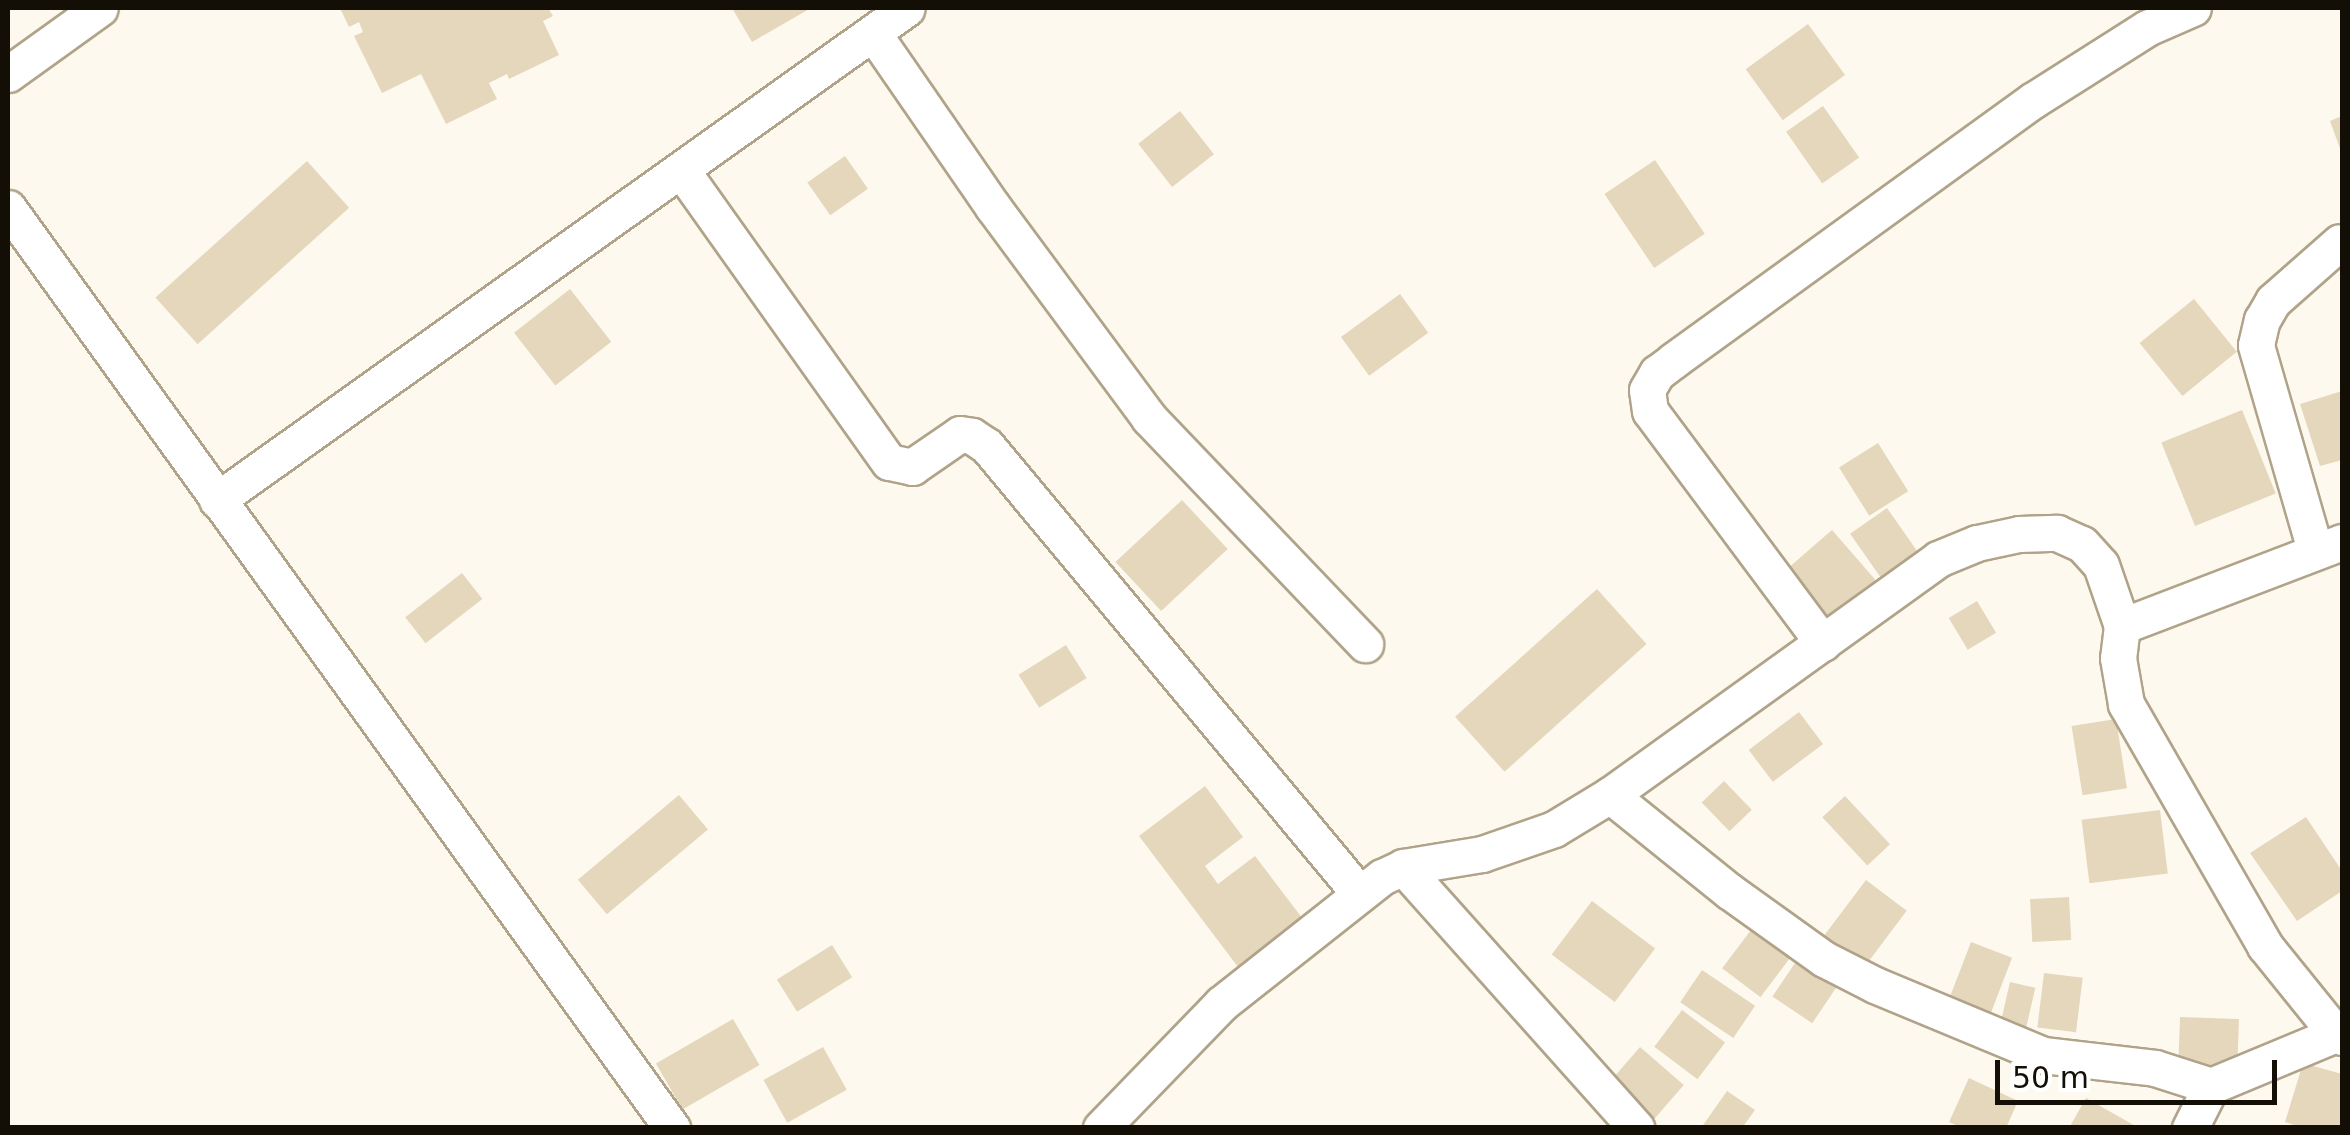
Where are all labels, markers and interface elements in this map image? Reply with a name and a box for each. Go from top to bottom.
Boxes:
scale bar [2000,1040,2282,1102]
text: 50 m [2012,1060,2089,1095]

